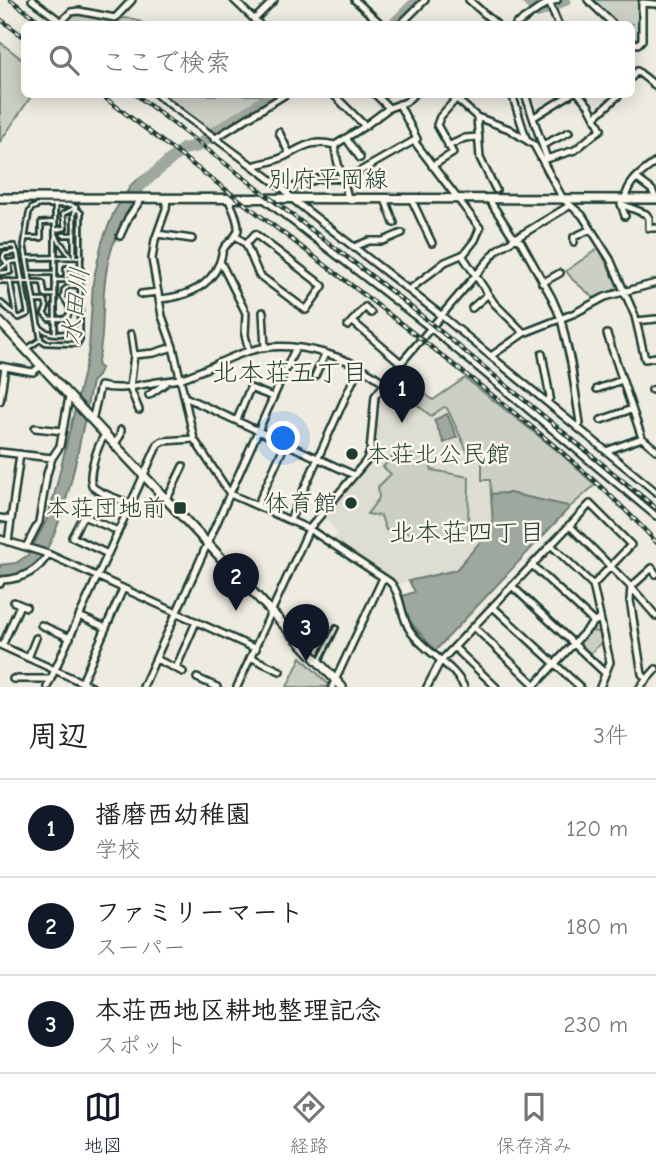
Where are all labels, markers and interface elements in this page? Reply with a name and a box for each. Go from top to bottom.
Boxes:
search box [21,21,635,98]
icon: search [45,41,83,79]
text: ここで検索 [101,48,231,78]
street label: 別府平岡線 [268,165,388,193]
water label: 水田川 [56,265,96,347]
district label: 北本荘五丁目 [212,358,368,388]
pin: 1 [379,365,425,423]
your location [266,421,300,455]
place label: 本荘北公民館 [366,440,510,468]
marker: 本荘北公民館 [344,446,360,462]
place label: 体育館 [265,489,337,517]
place label: 本荘団地前 [46,494,166,522]
marker: 体育館 [343,495,359,511]
marker: 本荘団地前 [172,500,188,516]
district label: 北本荘四丁目 [389,518,545,548]
pin: 2 [213,553,259,611]
pin: 3 [283,604,329,662]
text: 周辺 [28,719,88,754]
text: 3件 [593,722,628,749]
text: 播磨西幼稚園 [95,800,251,830]
text: 1 [46,815,56,842]
text: 120 m [566,815,628,842]
text: 学校 [95,836,141,863]
text: ファミリーマート [95,898,304,928]
text: 2 [45,913,57,940]
text: 180 m [566,913,628,940]
text: スーパー [95,934,186,961]
text: 本荘西地区耕地整理記念 [95,996,381,1026]
text: 3 [45,1011,57,1038]
text: 230 m [564,1011,628,1038]
text: スポット [95,1032,187,1059]
tab: 地図 [84,1088,122,1157]
tab: 経路 [290,1088,328,1157]
tab: 保存済み [496,1088,572,1157]

